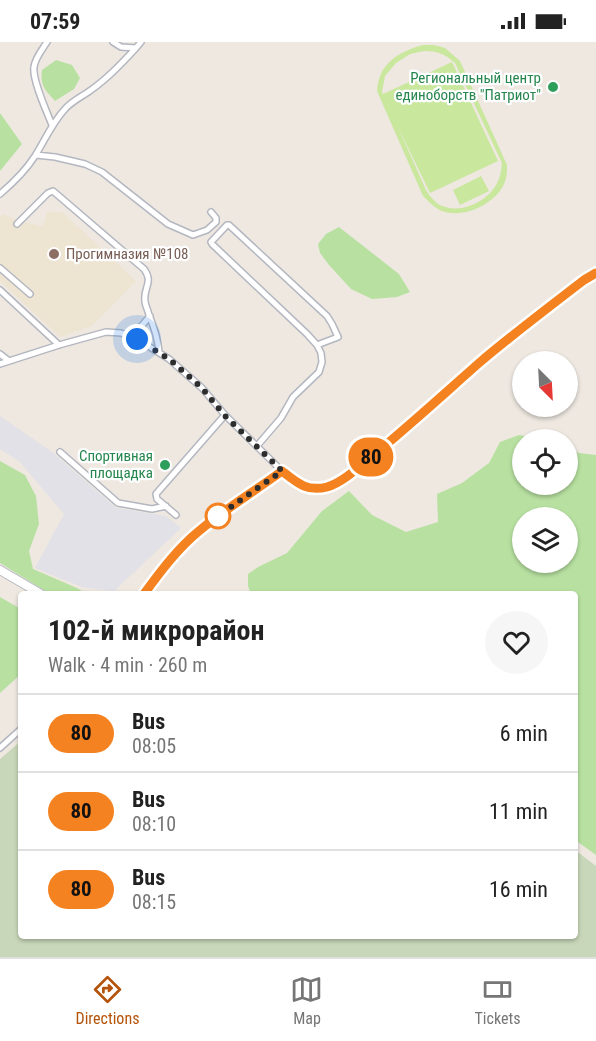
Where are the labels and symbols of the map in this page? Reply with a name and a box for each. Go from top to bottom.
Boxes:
place label: Региональный центр единоборств "Патриот" [395,69,541,104]
marker: Региональный центр единоборств "Патриот" [546,80,560,94]
place label: Прогимназия №108 [66,245,188,263]
marker: Прогимназия №108 [47,247,61,261]
your location [122,324,152,354]
north arrow [512,351,578,417]
line badge: 80 [344,438,398,476]
place label: Спортивная площадка [79,447,153,482]
marker: Спортивная площадка [158,458,172,472]
unlabelled marker [205,503,231,529]

